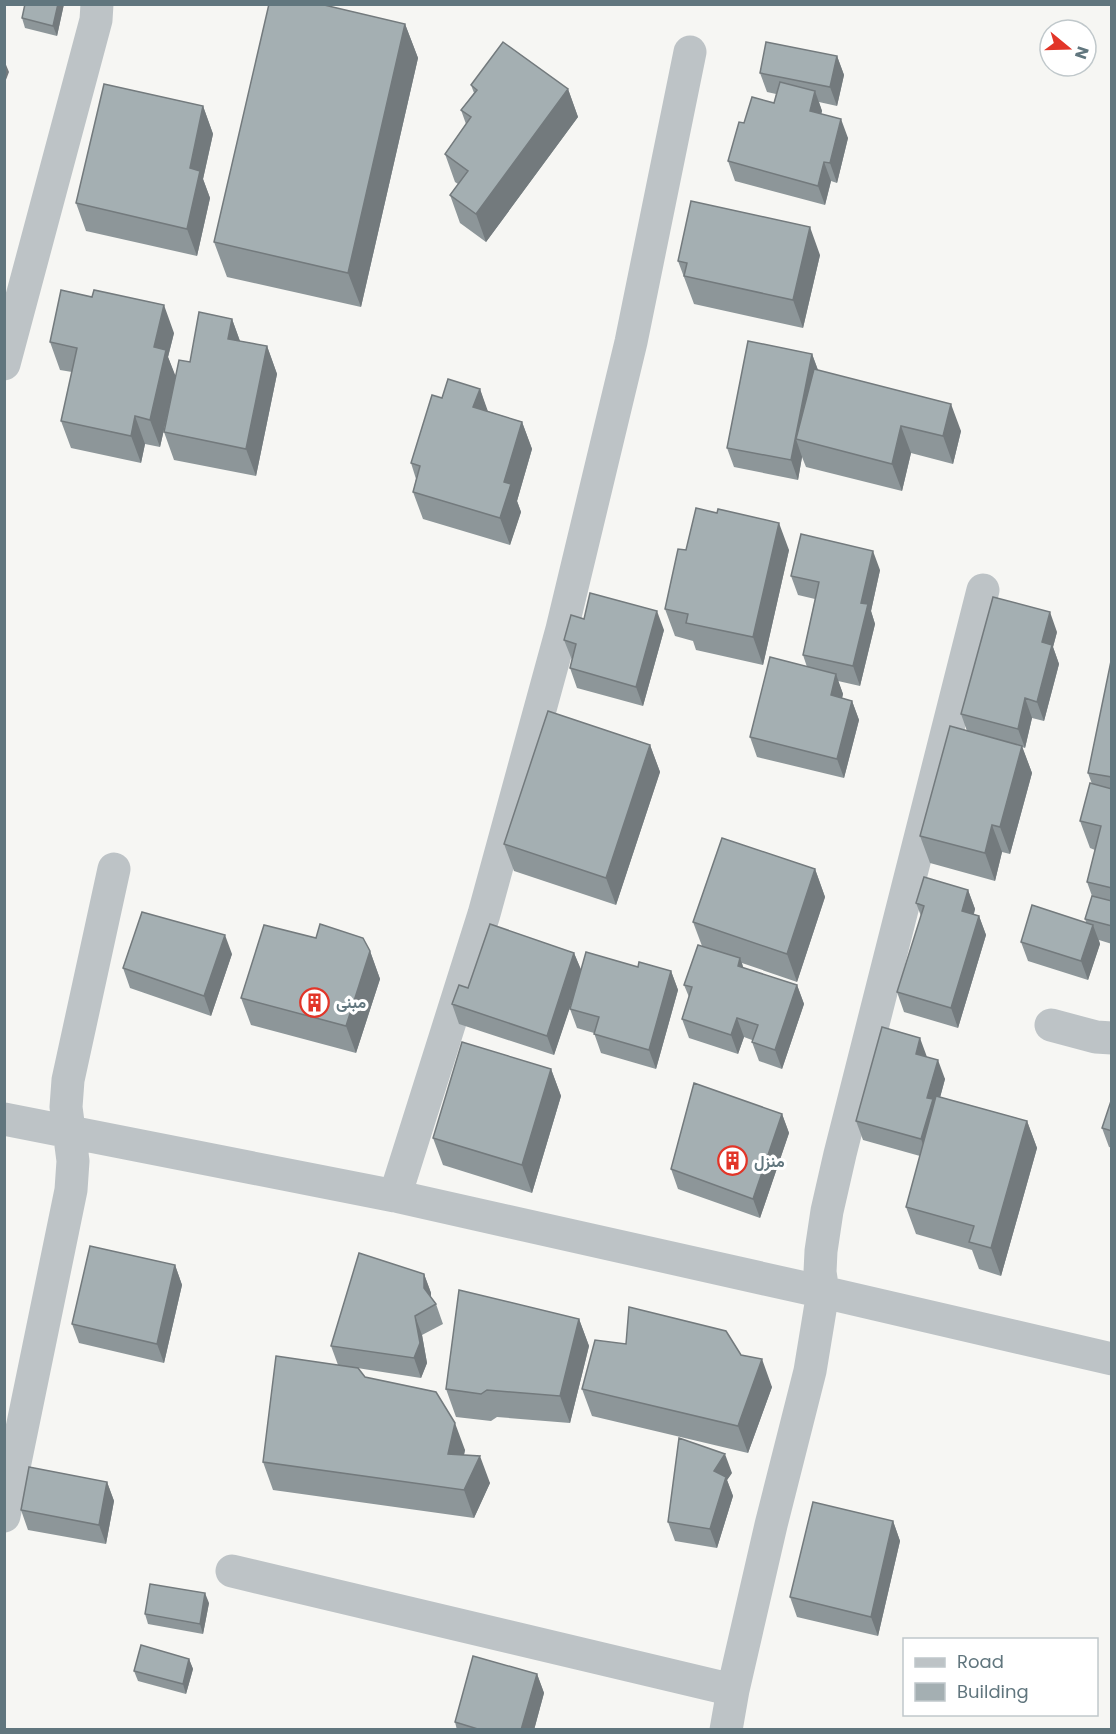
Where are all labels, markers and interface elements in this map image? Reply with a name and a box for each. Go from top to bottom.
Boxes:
north arrow [1038,18,1098,78]
text: N [1069,43,1095,62]
building icon: مبنى [299,986,331,1018]
place label: مبنى [336,991,366,1014]
building icon: منزل [717,1145,749,1177]
place label: منزل [754,1150,785,1173]
legend [903,1638,1098,1716]
text: Road [957,1649,1004,1674]
text: Building [957,1679,1029,1704]

